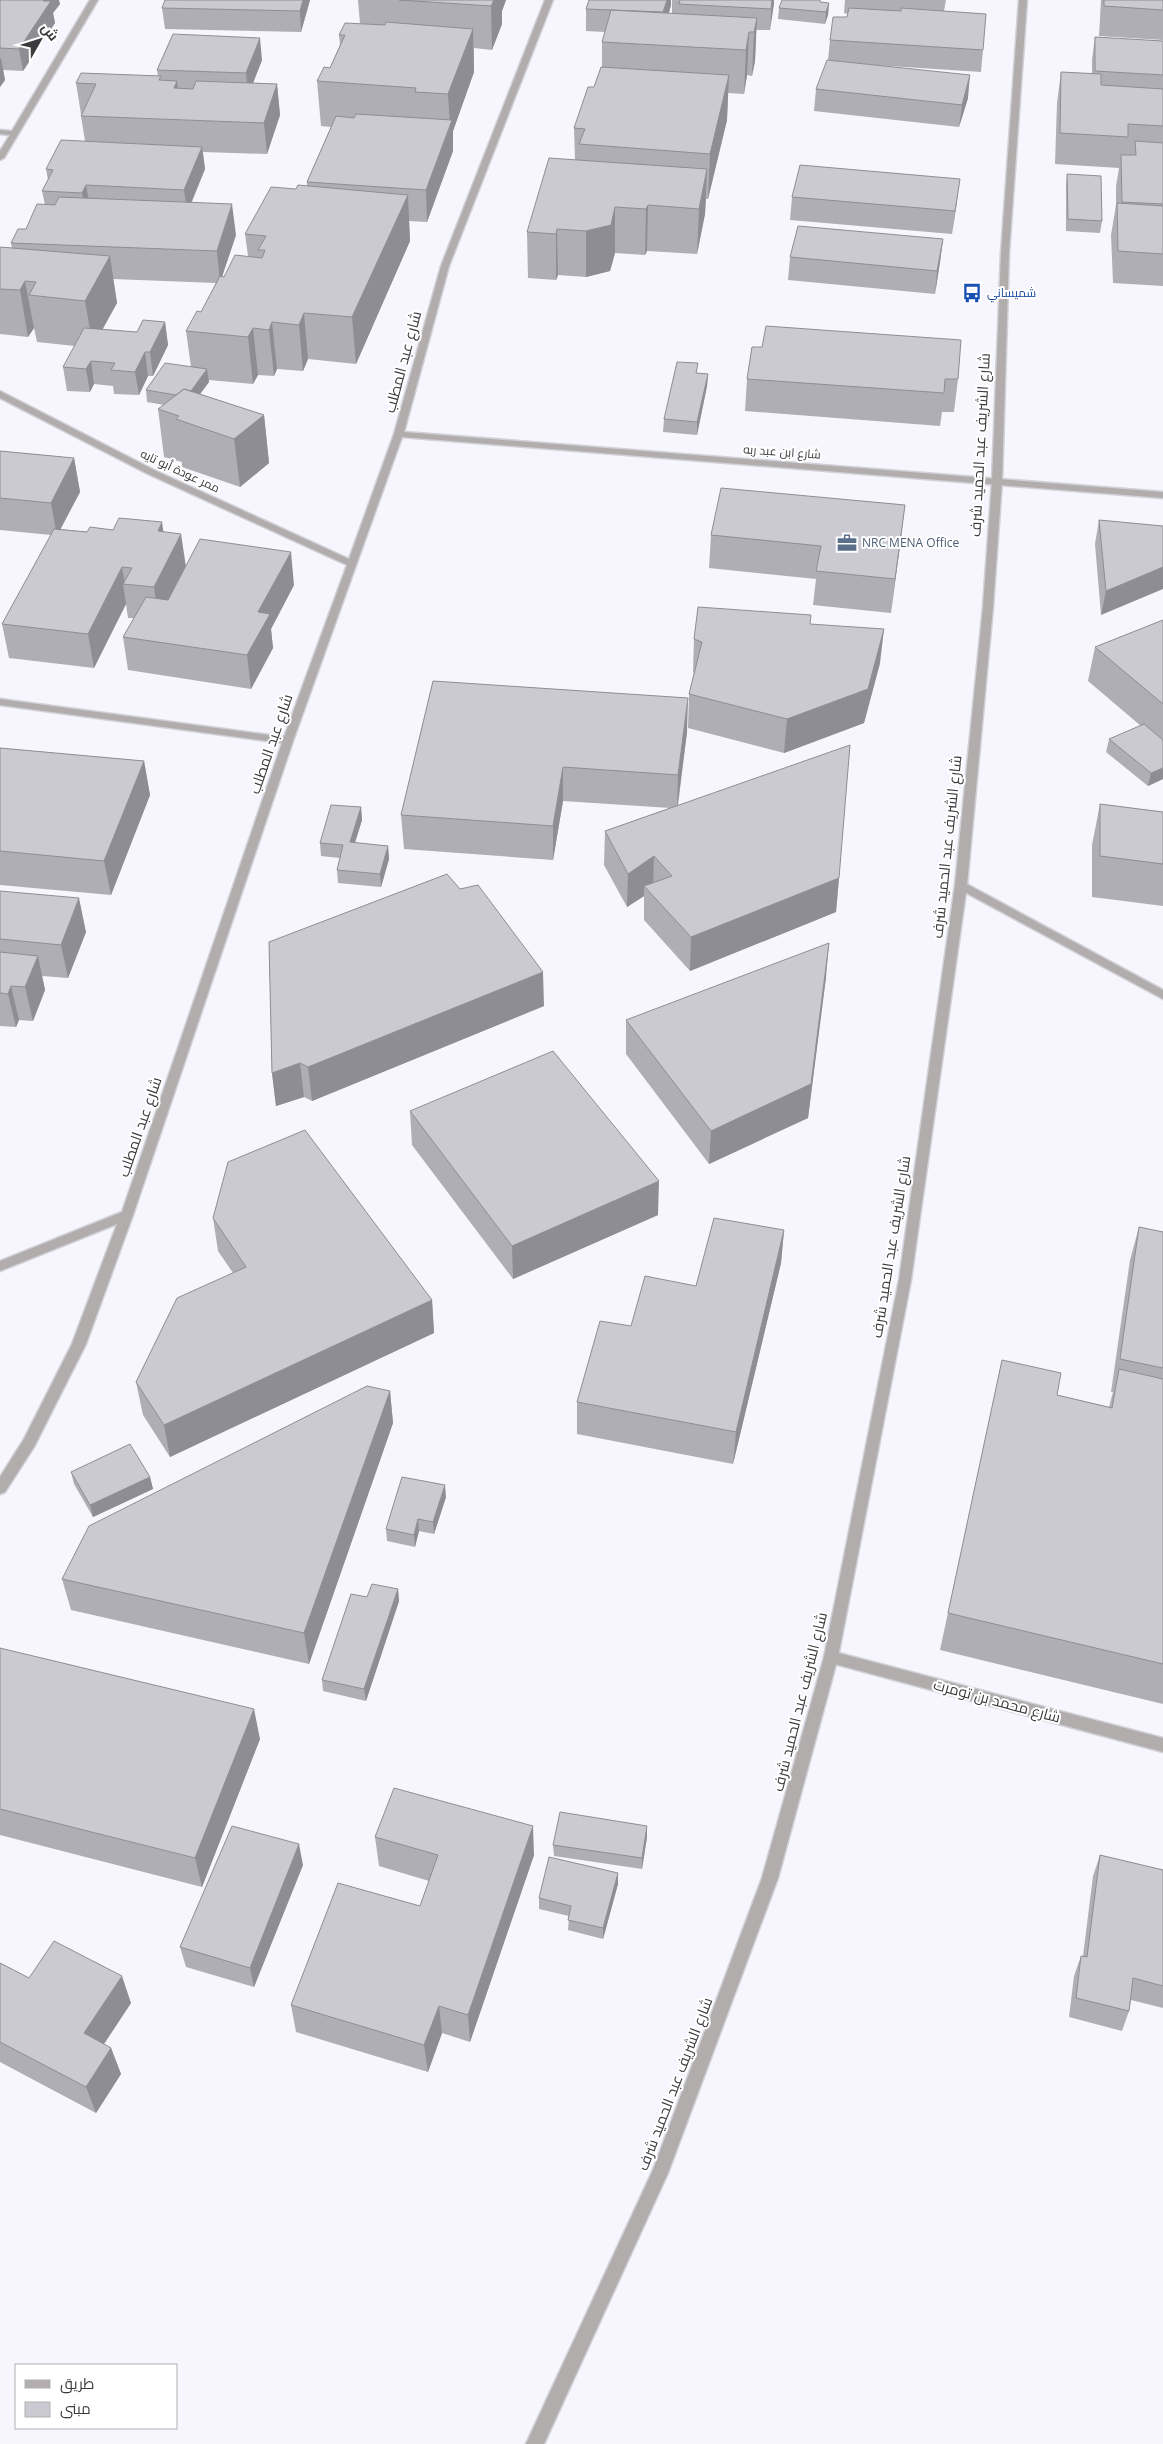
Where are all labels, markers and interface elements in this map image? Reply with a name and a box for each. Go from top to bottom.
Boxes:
north arrow [15,15,65,65]
text: ش [37,19,64,44]
bus stop icon: شميساني [961,282,983,304]
place label: شميساني [987,284,1036,303]
street label: شارع عبد المطلب [379,309,427,415]
street label: شارع الشريف عبد الحميد شرف [964,352,996,538]
street label: شارع ابن عبد ربه [743,440,821,463]
street label: ممر عودة أبو تايه [138,445,223,496]
office icon: NRC MENA Office [836,532,858,554]
place label: NRC MENA Office [862,534,959,551]
street label: شارع عبد المطلب [244,691,298,797]
street label: شارع الشريف عبد الحميد شرف [926,754,968,940]
street label: شارع عبد المطلب [113,1074,167,1180]
street label: شارع الشريف عبد الحميد شرف [866,1154,916,1340]
street label: شارع الشريف عبد الحميد شرف [767,1610,833,1794]
street label: شارع محمد بن تومرت [931,1673,1063,1729]
street label: شارع الشريف عبد الحميد شرف [632,1994,718,2174]
legend [15,2364,178,2429]
text: طريق [60,2373,94,2394]
text: مبنى [60,2398,91,2419]

